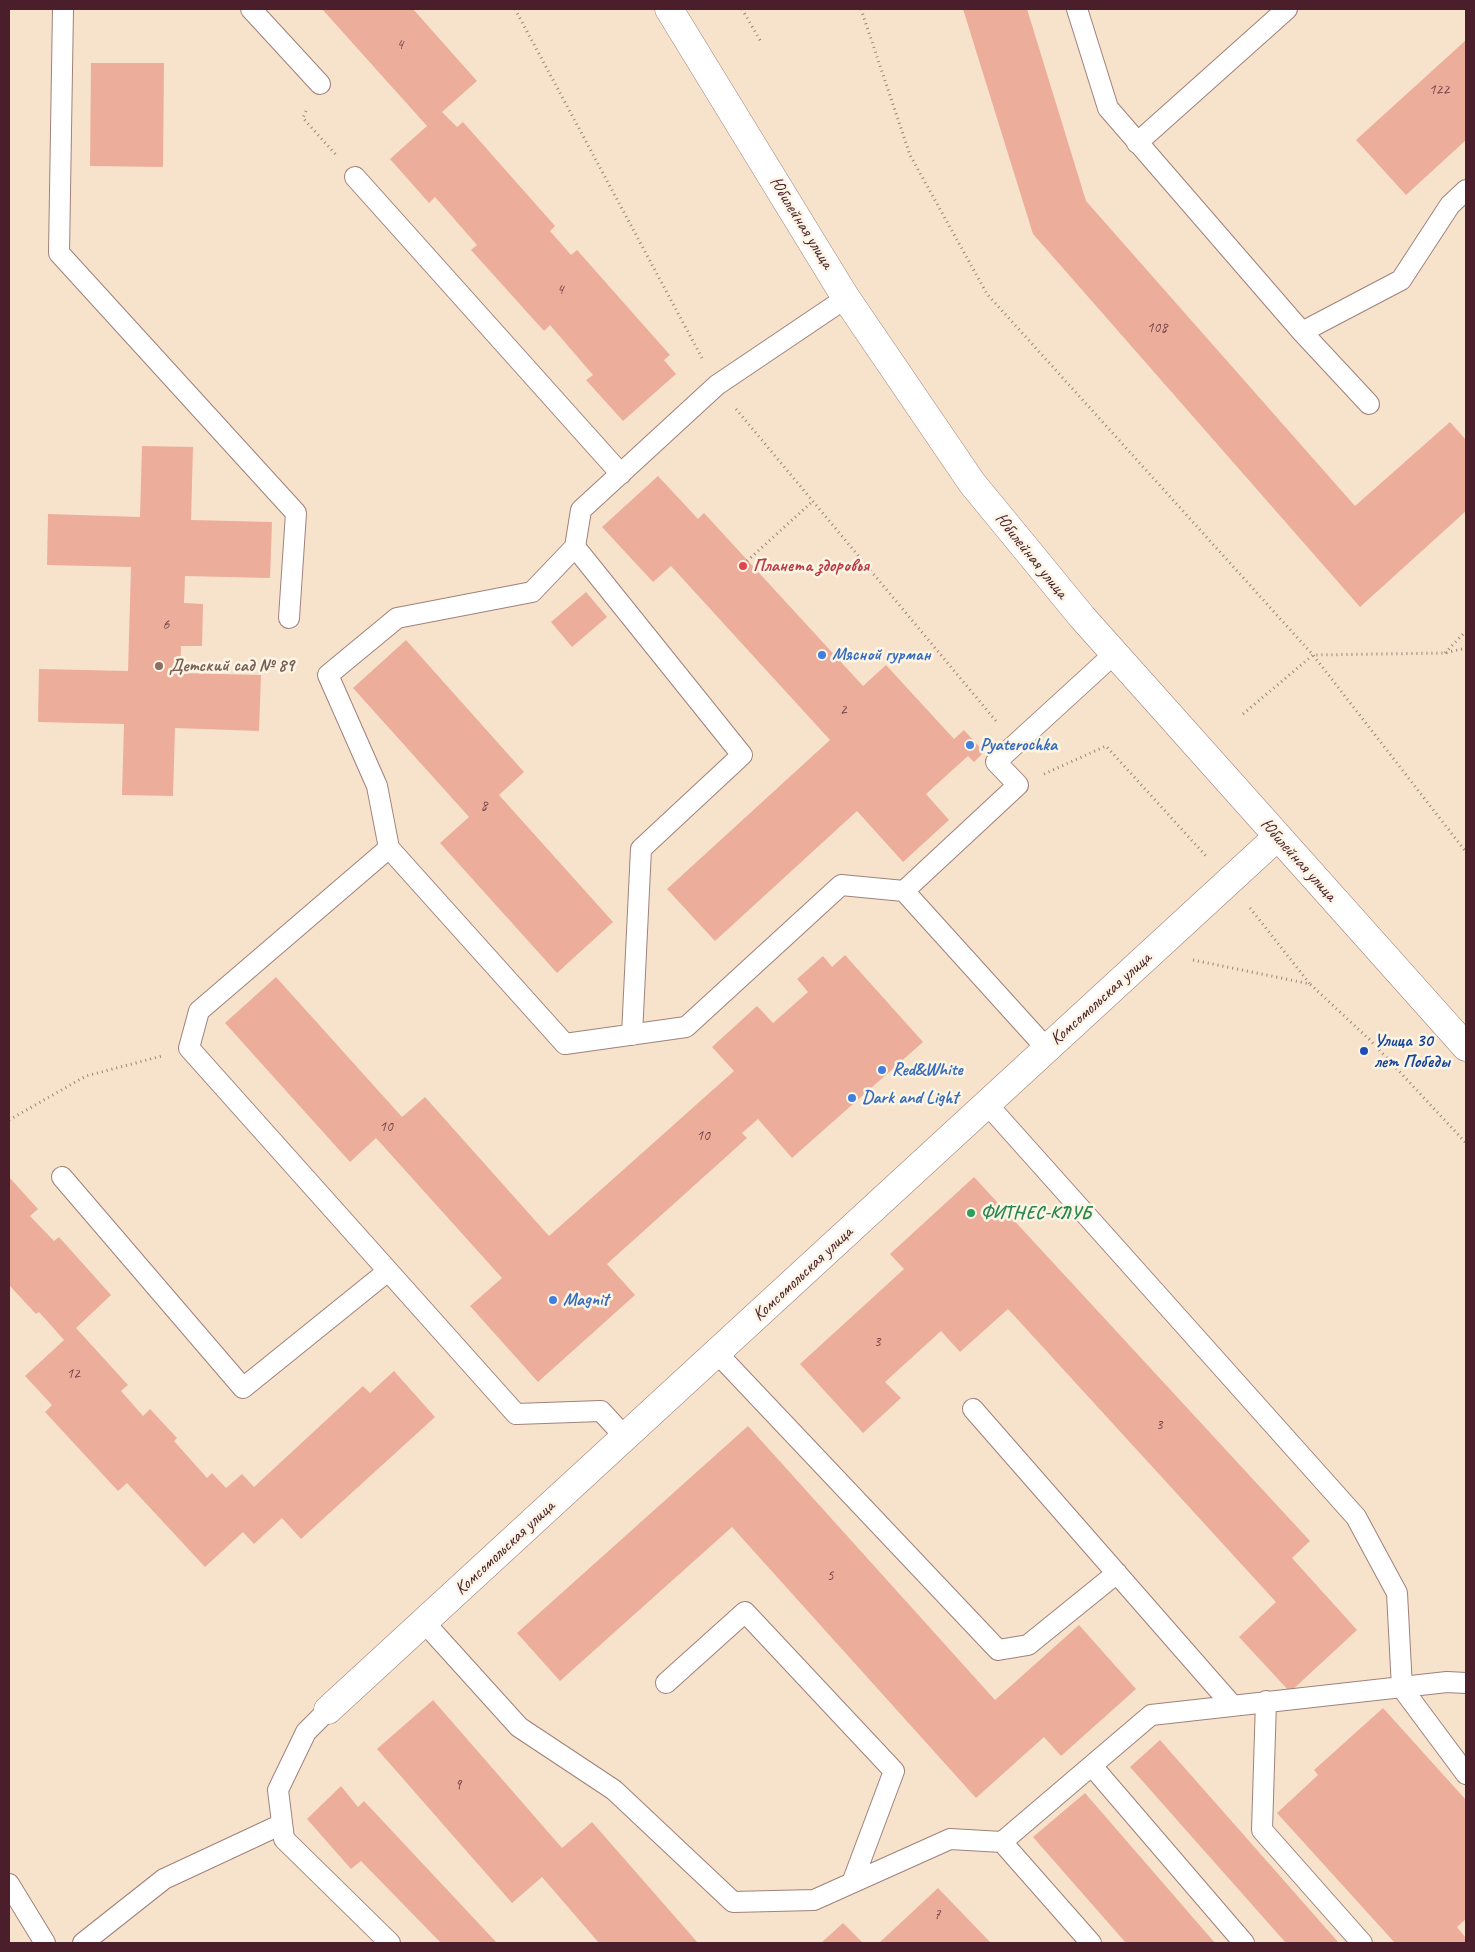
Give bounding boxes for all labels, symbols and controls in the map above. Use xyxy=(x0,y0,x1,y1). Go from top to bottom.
house number: 4 xyxy=(397,36,403,54)
house number: 122 xyxy=(1429,81,1449,99)
street label: Юбилейная улица xyxy=(764,173,838,273)
house number: 4 xyxy=(557,281,563,299)
house number: 108 xyxy=(1147,319,1167,337)
street label: Юбилейная улица xyxy=(990,509,1072,603)
place label: Планета здоровья xyxy=(753,555,869,577)
marker: Планета здоровья xyxy=(737,560,749,572)
house number: 6 xyxy=(163,616,169,634)
place label: Мясной гурман xyxy=(832,644,931,666)
marker: Мясной гурман xyxy=(816,649,828,661)
place label: Детский сад № 89 xyxy=(169,655,294,677)
marker: Детский сад № 89 xyxy=(153,660,165,672)
house number: 2 xyxy=(840,701,846,719)
place label: Pyaterochka xyxy=(980,734,1057,756)
marker: Pyaterochka xyxy=(964,739,976,751)
house number: 8 xyxy=(481,797,487,815)
street label: Юбилейная улица xyxy=(1255,814,1341,906)
street label: Комсомольская улица xyxy=(1046,948,1156,1050)
place label: Улица 30 лет Победы xyxy=(1374,1030,1450,1072)
marker: Улица 30 лет Победы xyxy=(1358,1045,1370,1057)
place label: Red&White xyxy=(892,1059,963,1081)
marker: Red&White xyxy=(876,1064,888,1076)
place label: Dark and Light xyxy=(862,1087,958,1109)
marker: Dark and Light xyxy=(846,1092,858,1104)
house number: 10 xyxy=(379,1118,393,1136)
house number: 10 xyxy=(696,1127,710,1145)
place label: ФИТНЕС-КЛУБ xyxy=(981,1202,1091,1224)
marker: ФИТНЕС-КЛУБ xyxy=(965,1207,977,1219)
street label: Комсомольская улица xyxy=(749,1222,857,1326)
place label: Magnit xyxy=(563,1289,608,1311)
marker: Magnit xyxy=(547,1294,559,1306)
house number: 3 xyxy=(874,1333,880,1351)
house number: 12 xyxy=(66,1365,80,1383)
house number: 3 xyxy=(1156,1416,1162,1434)
street label: Комсомольская улица xyxy=(451,1496,559,1600)
house number: 5 xyxy=(827,1567,833,1585)
house number: 9 xyxy=(455,1776,461,1794)
house number: 7 xyxy=(934,1906,940,1924)

